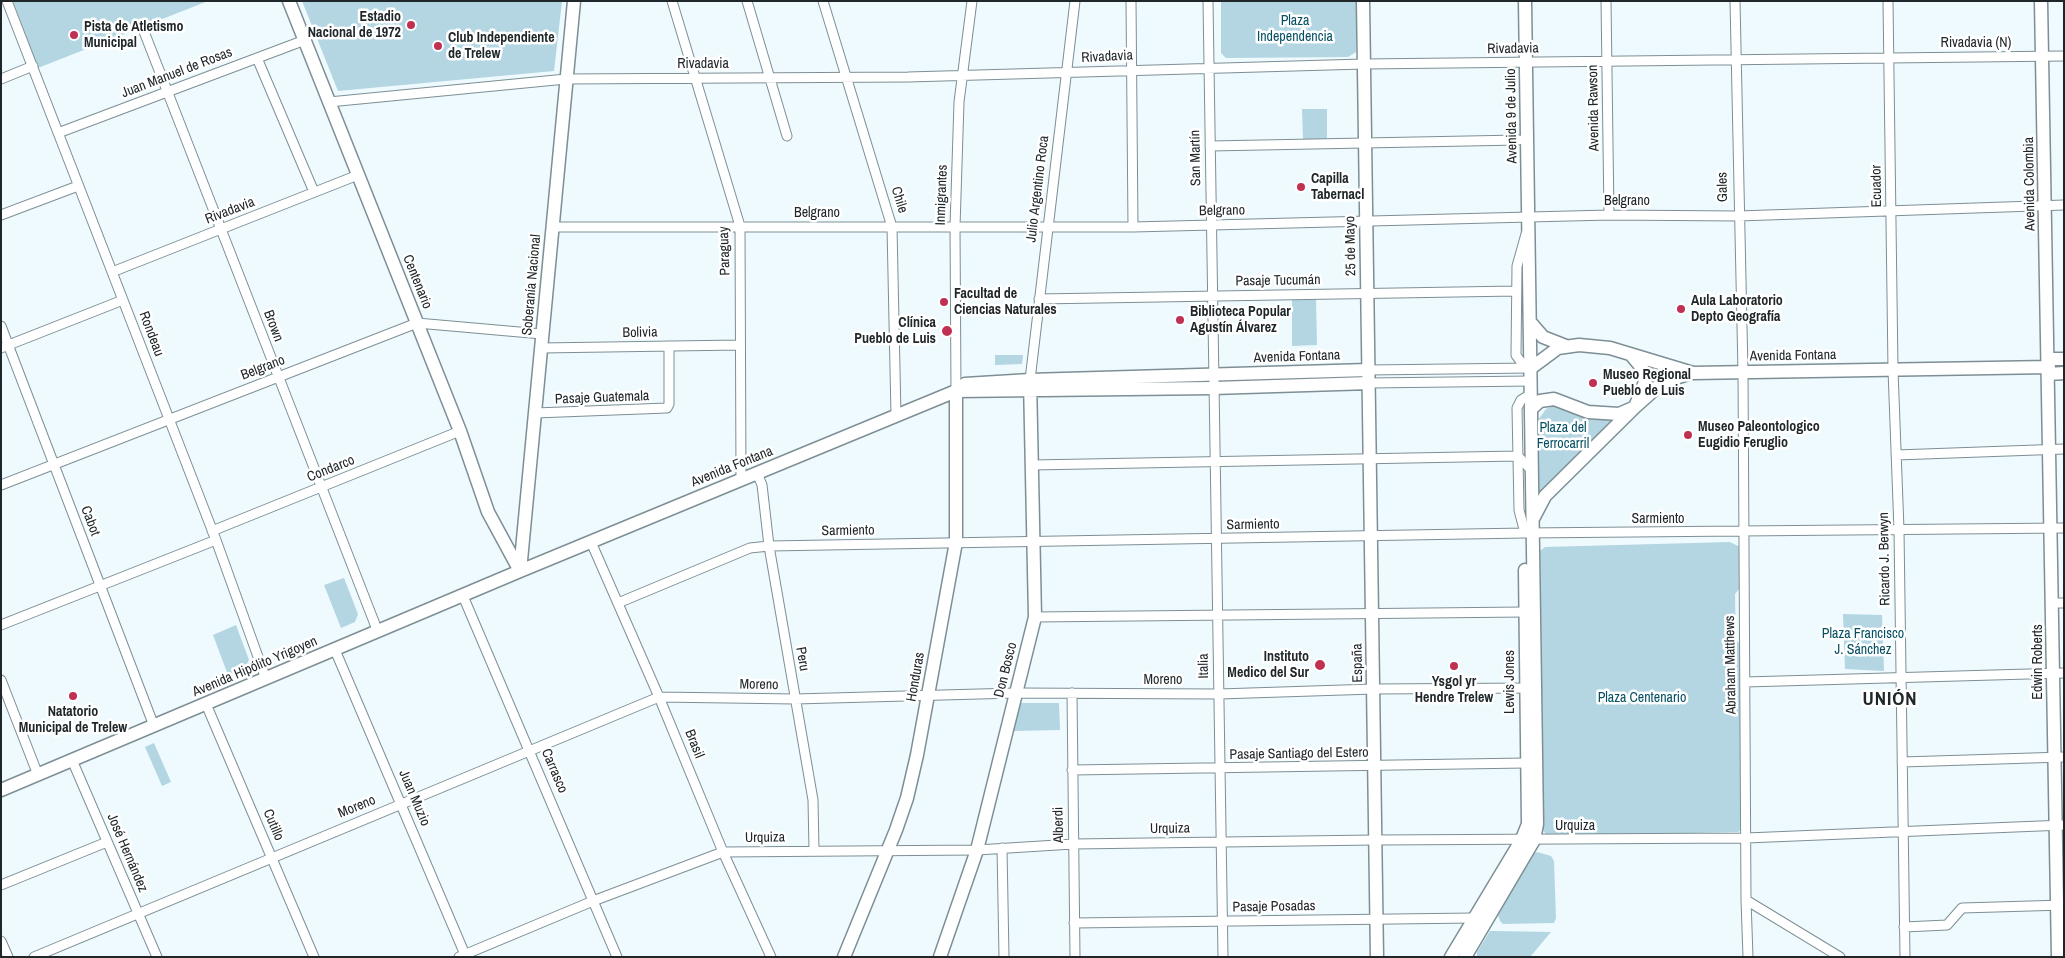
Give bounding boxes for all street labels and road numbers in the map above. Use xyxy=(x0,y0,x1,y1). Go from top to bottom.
street label: Rivadavia (N) xyxy=(1941,35,2011,51)
street label: Rivadavia xyxy=(1487,40,1539,58)
street label: Juan Manuel de Rosas xyxy=(119,44,235,102)
street label: Rivadavia xyxy=(1081,47,1133,67)
street label: Rivadavia xyxy=(677,56,729,72)
street label: Avenida Rawson xyxy=(1585,65,1603,151)
street label: Avenida 9 de Julio xyxy=(1503,68,1521,164)
street label: San Martín xyxy=(1187,130,1205,186)
street label: Julio Argentino Roca xyxy=(1023,135,1053,243)
street label: Avenida Colombia xyxy=(2021,137,2039,231)
street label: Inmigrantes xyxy=(933,164,951,226)
street label: Ecuador xyxy=(1868,164,1886,208)
street label: Gales xyxy=(1714,172,1732,202)
street label: Chile xyxy=(887,185,911,215)
street label: Belgrano xyxy=(1604,193,1650,209)
street label: Rivadavia xyxy=(203,194,257,228)
street label: Belgrano xyxy=(1199,202,1245,220)
street label: Belgrano xyxy=(794,205,840,221)
street label: 25 de Mayo xyxy=(1342,216,1360,276)
street label: Paraguay xyxy=(716,226,734,276)
street label: Soberanía Nacional xyxy=(519,234,545,336)
street label: Centenario xyxy=(399,253,435,311)
street label: Pasaje Tucumán xyxy=(1235,272,1321,290)
street label: Brown xyxy=(259,308,287,344)
street label: Rondeau xyxy=(135,309,167,359)
street label: Bolivia xyxy=(622,324,658,342)
street label: Avenida Fontana xyxy=(1253,347,1341,367)
street label: Avenida Fontana xyxy=(1750,347,1836,365)
street label: Belgrano xyxy=(239,352,287,384)
street label: Pasaje Guatemala xyxy=(555,388,649,408)
street label: Avenida Fontana xyxy=(689,443,775,491)
street label: Condarco xyxy=(305,452,357,486)
street label: Cabot xyxy=(77,504,103,538)
street label: Sarmiento xyxy=(1632,511,1684,527)
street label: Ricardo J. Berwyn xyxy=(1876,512,1894,606)
street label: Sarmiento xyxy=(1226,516,1280,534)
street label: Sarmiento xyxy=(821,522,875,540)
street label: Abraham Matthews xyxy=(1722,615,1740,715)
street label: Edwin Roberts xyxy=(2030,624,2046,700)
street label: Avenida Hipólito Yrigoyen xyxy=(190,633,320,701)
street label: Don Bosco xyxy=(991,641,1021,699)
street label: España xyxy=(1349,643,1367,683)
street label: Peru xyxy=(792,646,812,672)
street label: Lewis Jones xyxy=(1502,650,1518,714)
street label: Honduras xyxy=(903,651,929,703)
street label: Italia xyxy=(1195,653,1213,679)
street label: Moreno xyxy=(1144,672,1182,688)
street label: Moreno xyxy=(739,676,779,694)
street label: Brasil xyxy=(681,727,707,761)
street label: Pasaje Santiago del Estero xyxy=(1229,744,1369,764)
street label: Carrasco xyxy=(537,746,571,796)
street label: Juan Muzio xyxy=(395,767,433,829)
street label: Moreno xyxy=(336,792,378,822)
street label: Cutillo xyxy=(259,807,287,843)
street label: Alberdi xyxy=(1050,807,1068,843)
street label: José Hernández xyxy=(103,811,151,895)
street label: Urquiza xyxy=(1555,818,1595,834)
street label: Urquiza xyxy=(1150,820,1190,838)
street label: Urquiza xyxy=(745,829,785,847)
street label: Pasaje Posadas xyxy=(1232,898,1316,916)

